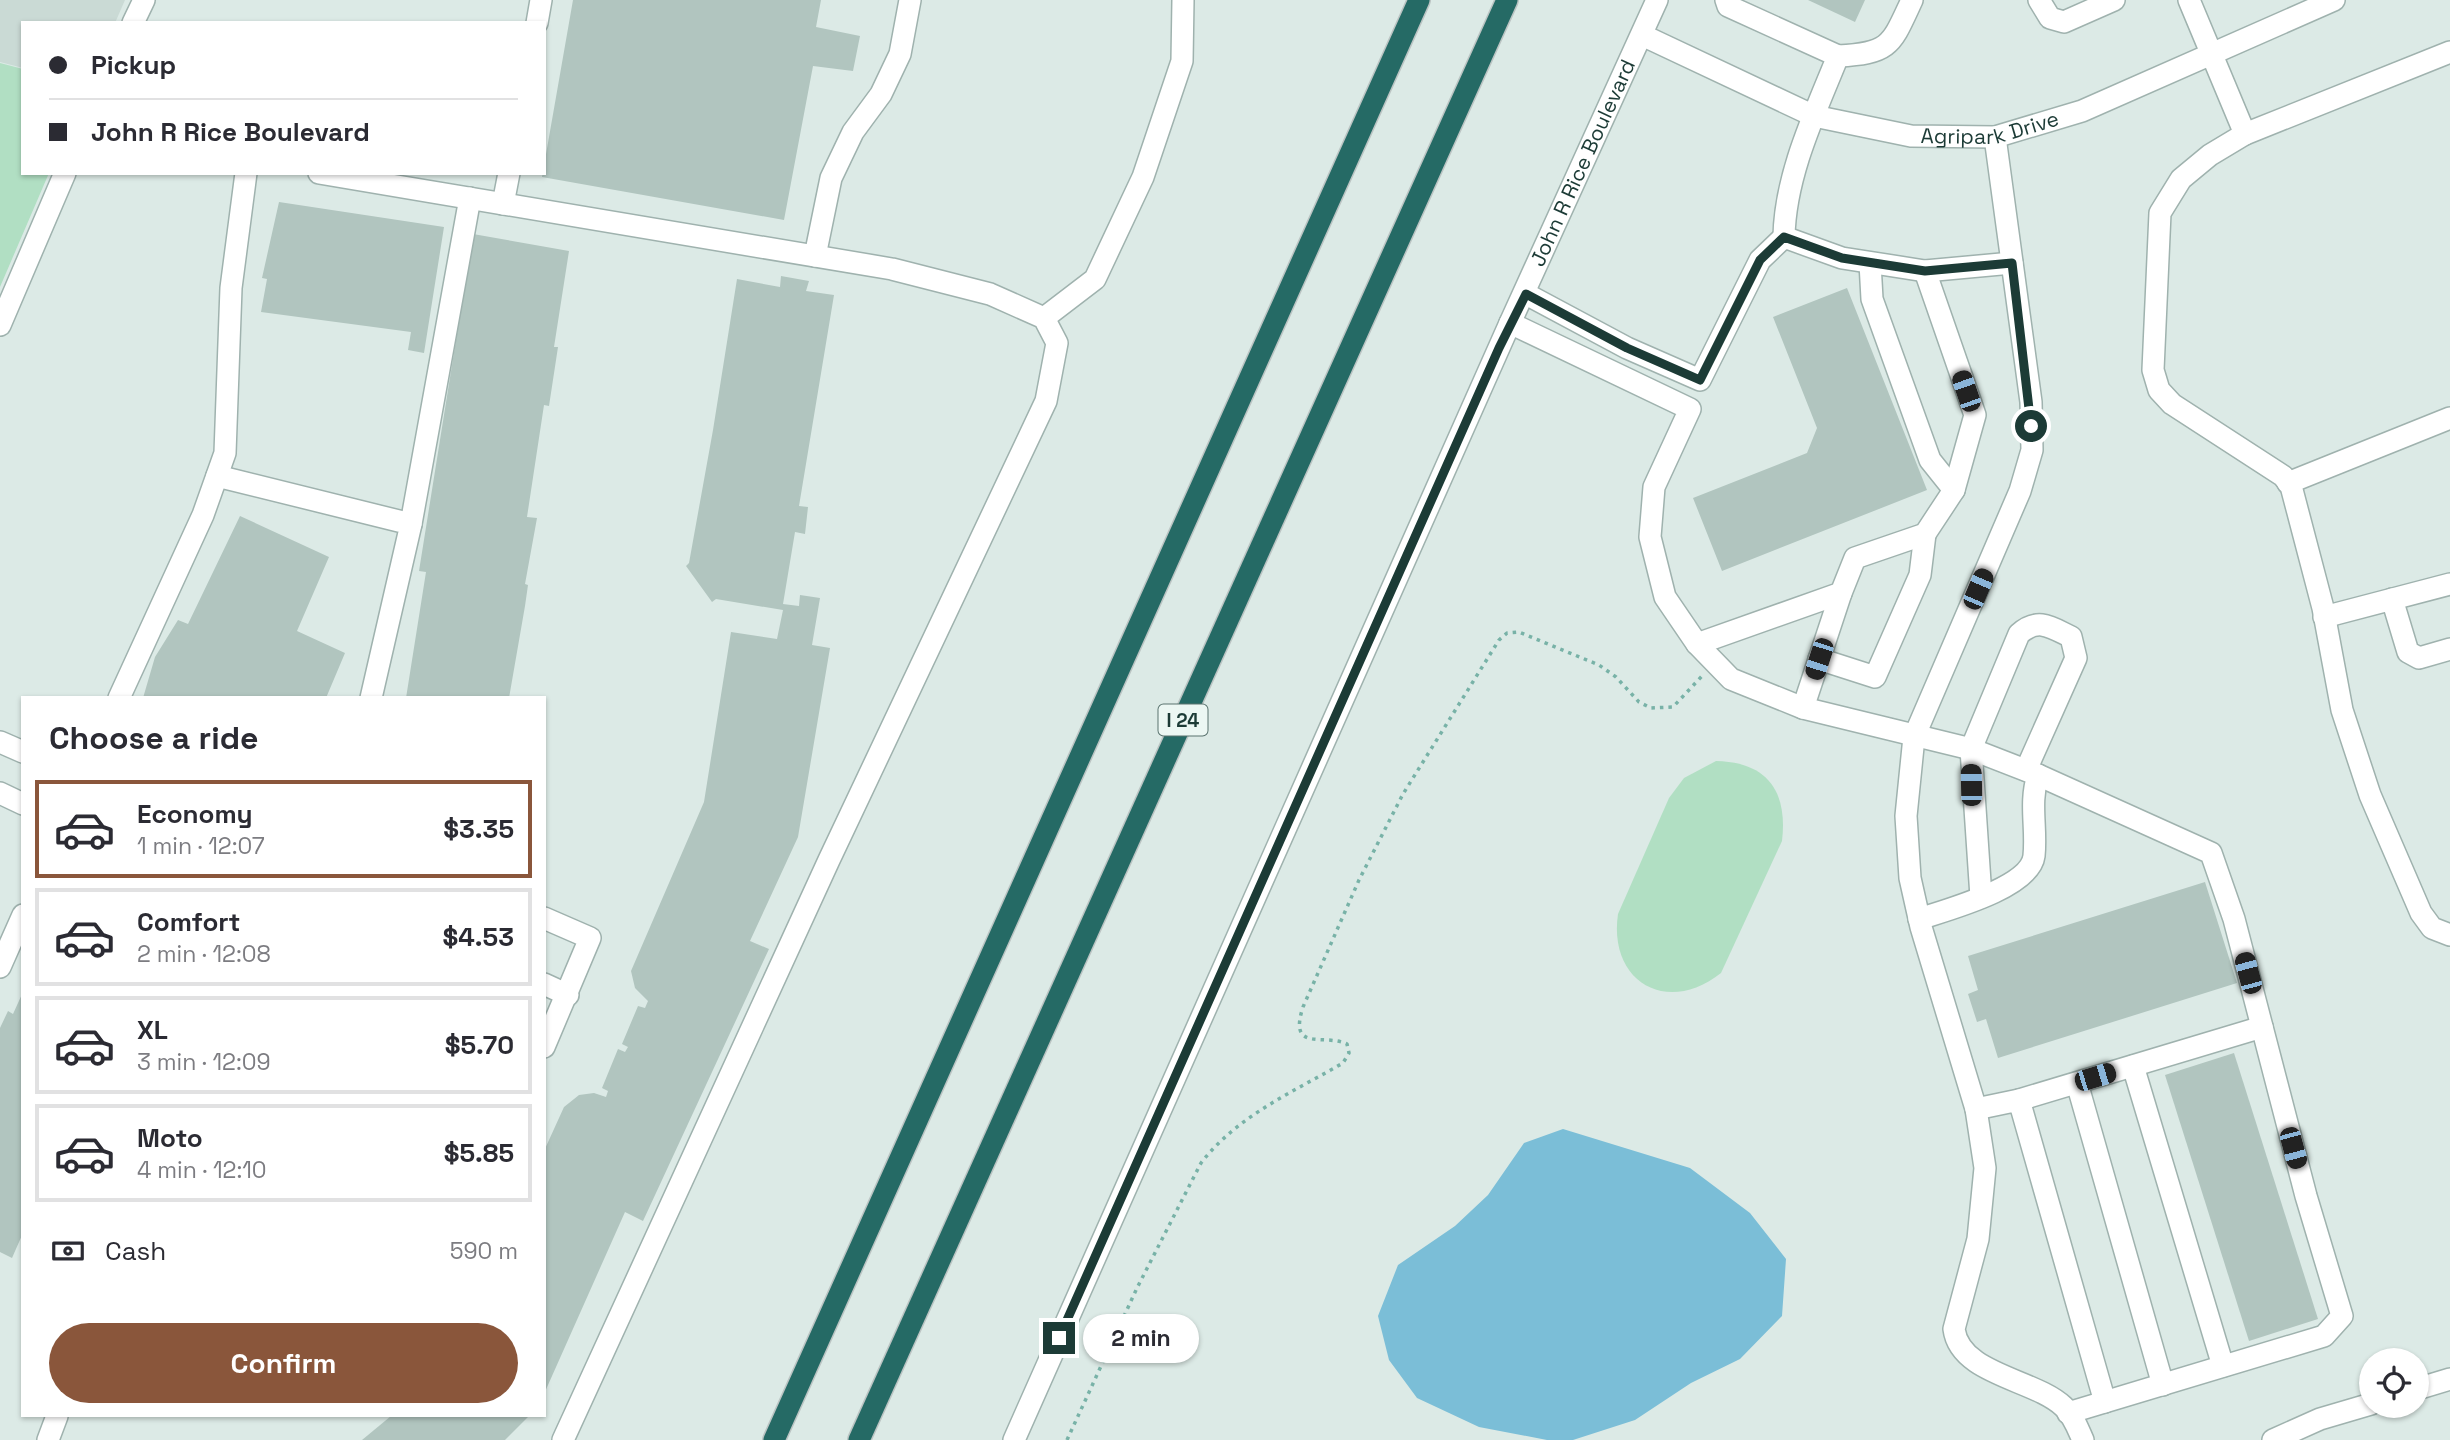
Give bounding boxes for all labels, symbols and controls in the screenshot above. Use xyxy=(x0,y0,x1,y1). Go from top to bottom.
text: Pickup xyxy=(91,48,176,82)
street label: John R Rice Boulevard xyxy=(1524,55,1641,271)
street label: Agripark Drive xyxy=(1920,105,2062,150)
text: John R Rice Boulevard xyxy=(91,115,370,149)
car xyxy=(1950,368,1983,414)
route start xyxy=(2015,410,2047,442)
car xyxy=(1961,566,1996,612)
car xyxy=(1803,636,1836,682)
road number: I 24 xyxy=(1158,705,1208,736)
text: Choose a ride xyxy=(49,718,259,758)
car xyxy=(1961,764,1982,806)
text: Economy xyxy=(137,797,253,831)
icon: car xyxy=(53,798,116,861)
text: $3.35 xyxy=(443,812,514,846)
text: 1 min · 12:07 xyxy=(137,831,265,861)
text: Comfort xyxy=(137,905,240,939)
icon: car xyxy=(53,906,116,969)
text: $4.53 xyxy=(443,920,514,954)
text: 2 min · 12:08 xyxy=(137,939,271,969)
car xyxy=(2233,950,2264,996)
text: XL xyxy=(137,1013,168,1047)
icon: car xyxy=(53,1014,116,1077)
text: $5.70 xyxy=(445,1028,514,1062)
text: 3 min · 12:09 xyxy=(137,1047,271,1077)
car xyxy=(2072,1061,2119,1093)
text: Moto xyxy=(137,1121,203,1155)
icon: car xyxy=(53,1122,116,1185)
car xyxy=(2278,1125,2309,1171)
text: $5.85 xyxy=(444,1136,514,1170)
text: 4 min · 12:10 xyxy=(137,1155,267,1185)
icon: cash xyxy=(49,1232,87,1270)
text: Cash xyxy=(105,1234,166,1268)
text: 590 m xyxy=(450,1236,518,1266)
callout: 2 min xyxy=(1084,1314,1199,1362)
route end xyxy=(1043,1322,1075,1354)
button: Confirm xyxy=(49,1323,518,1403)
text: 2 min xyxy=(1111,1323,1171,1353)
map controls xyxy=(2359,1348,2429,1418)
button: locate xyxy=(2359,1348,2429,1418)

